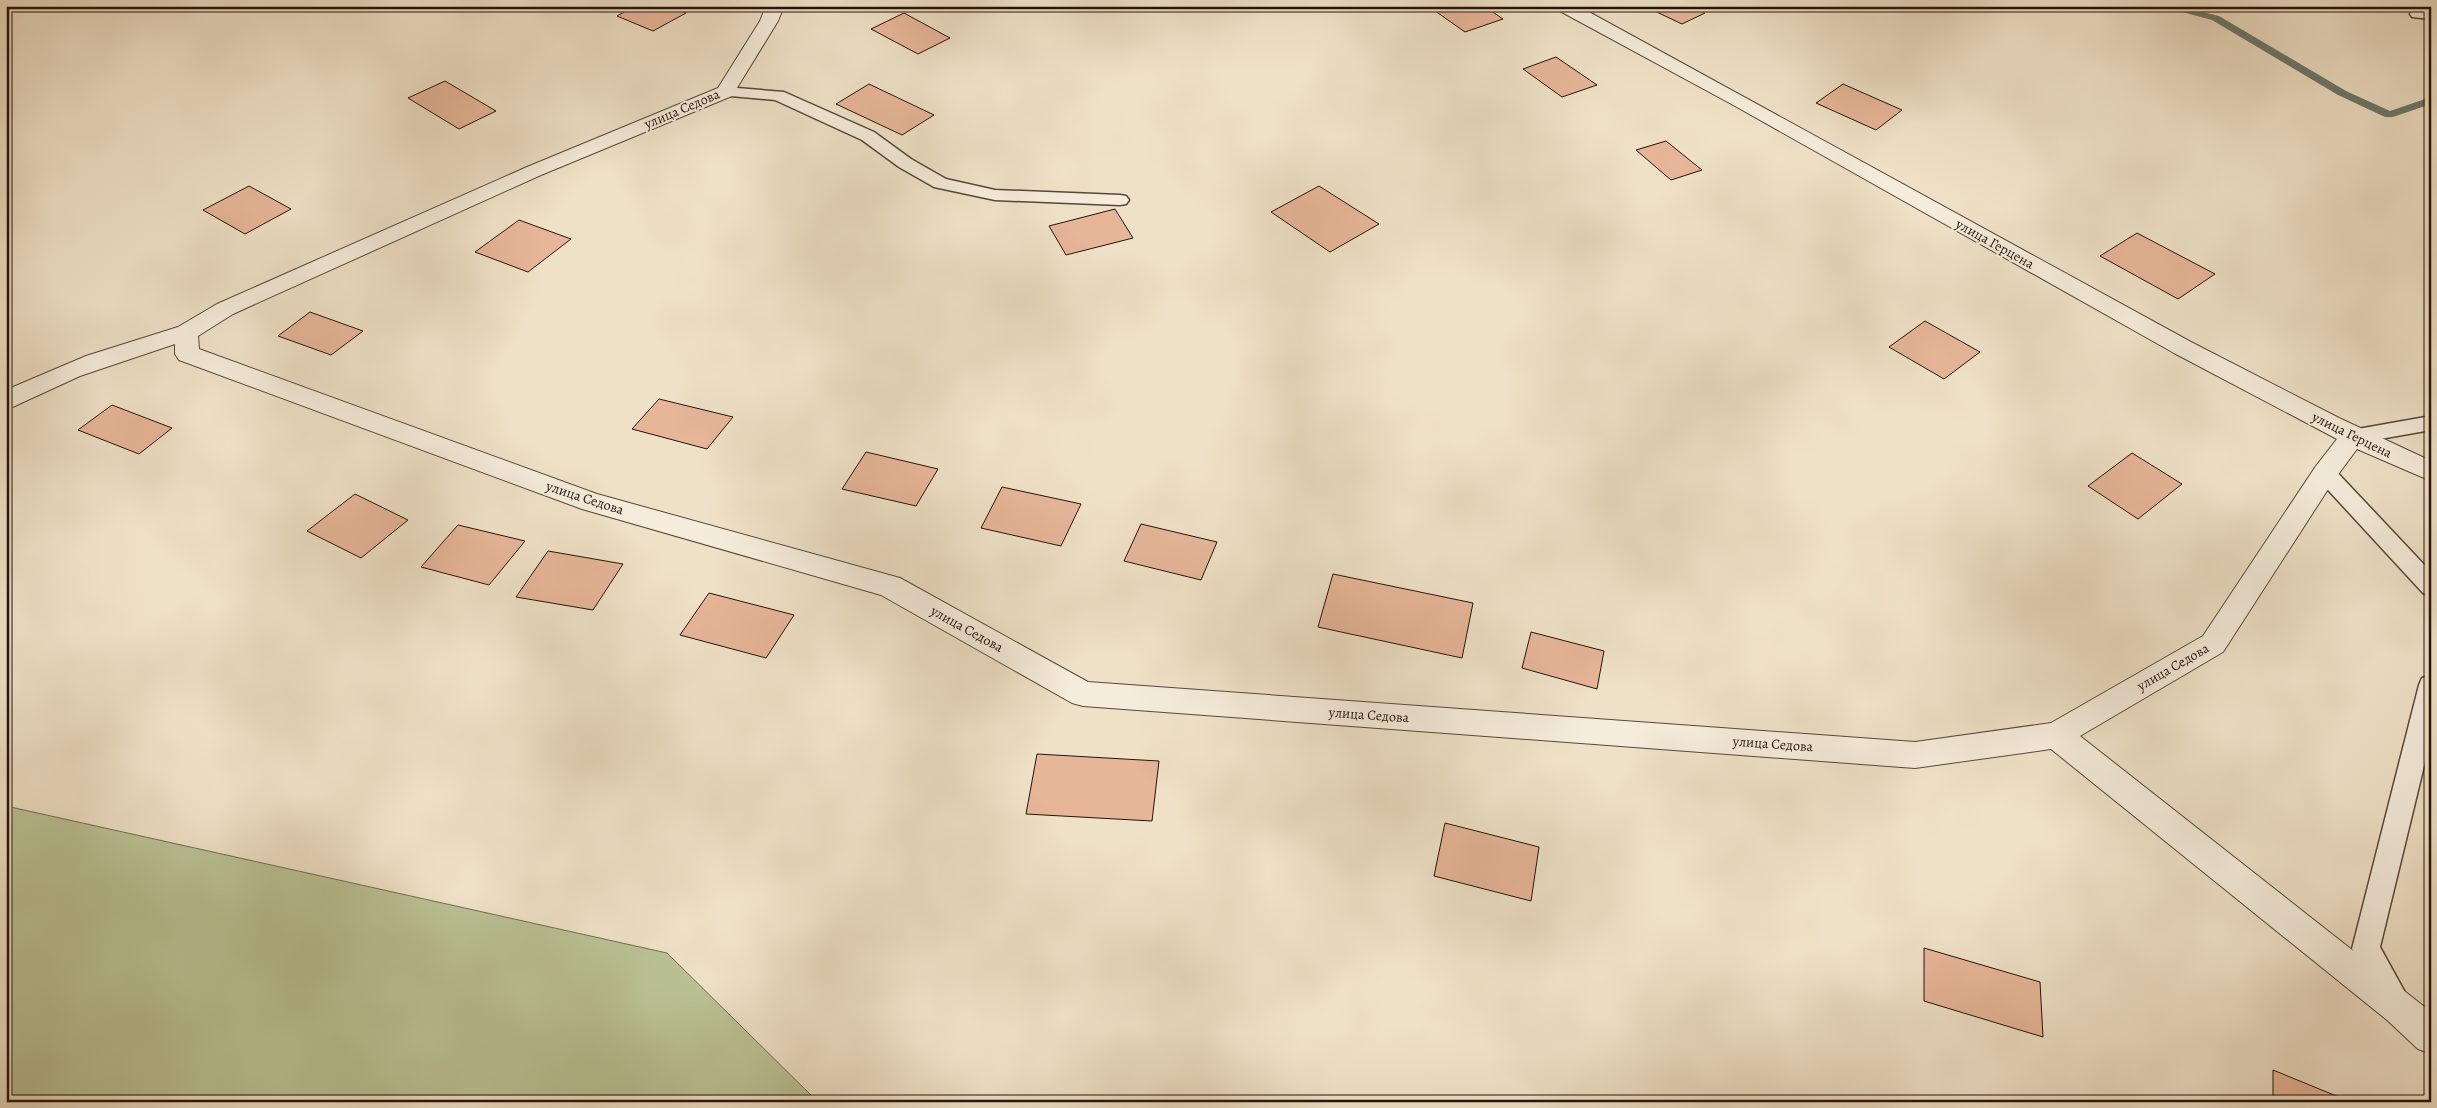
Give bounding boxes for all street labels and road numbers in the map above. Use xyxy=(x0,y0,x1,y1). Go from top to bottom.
street label: улица Седова xyxy=(640,84,723,134)
street label: улица Герцена xyxy=(1951,214,2038,274)
street label: улица Герцена xyxy=(2308,407,2396,463)
street label: улица Седова xyxy=(543,476,627,520)
street label: улица Седова xyxy=(926,601,1007,657)
street label: улица Седова xyxy=(2133,638,2213,696)
street label: улица Седова xyxy=(1327,703,1410,727)
street label: улица Седова xyxy=(1731,732,1814,756)

